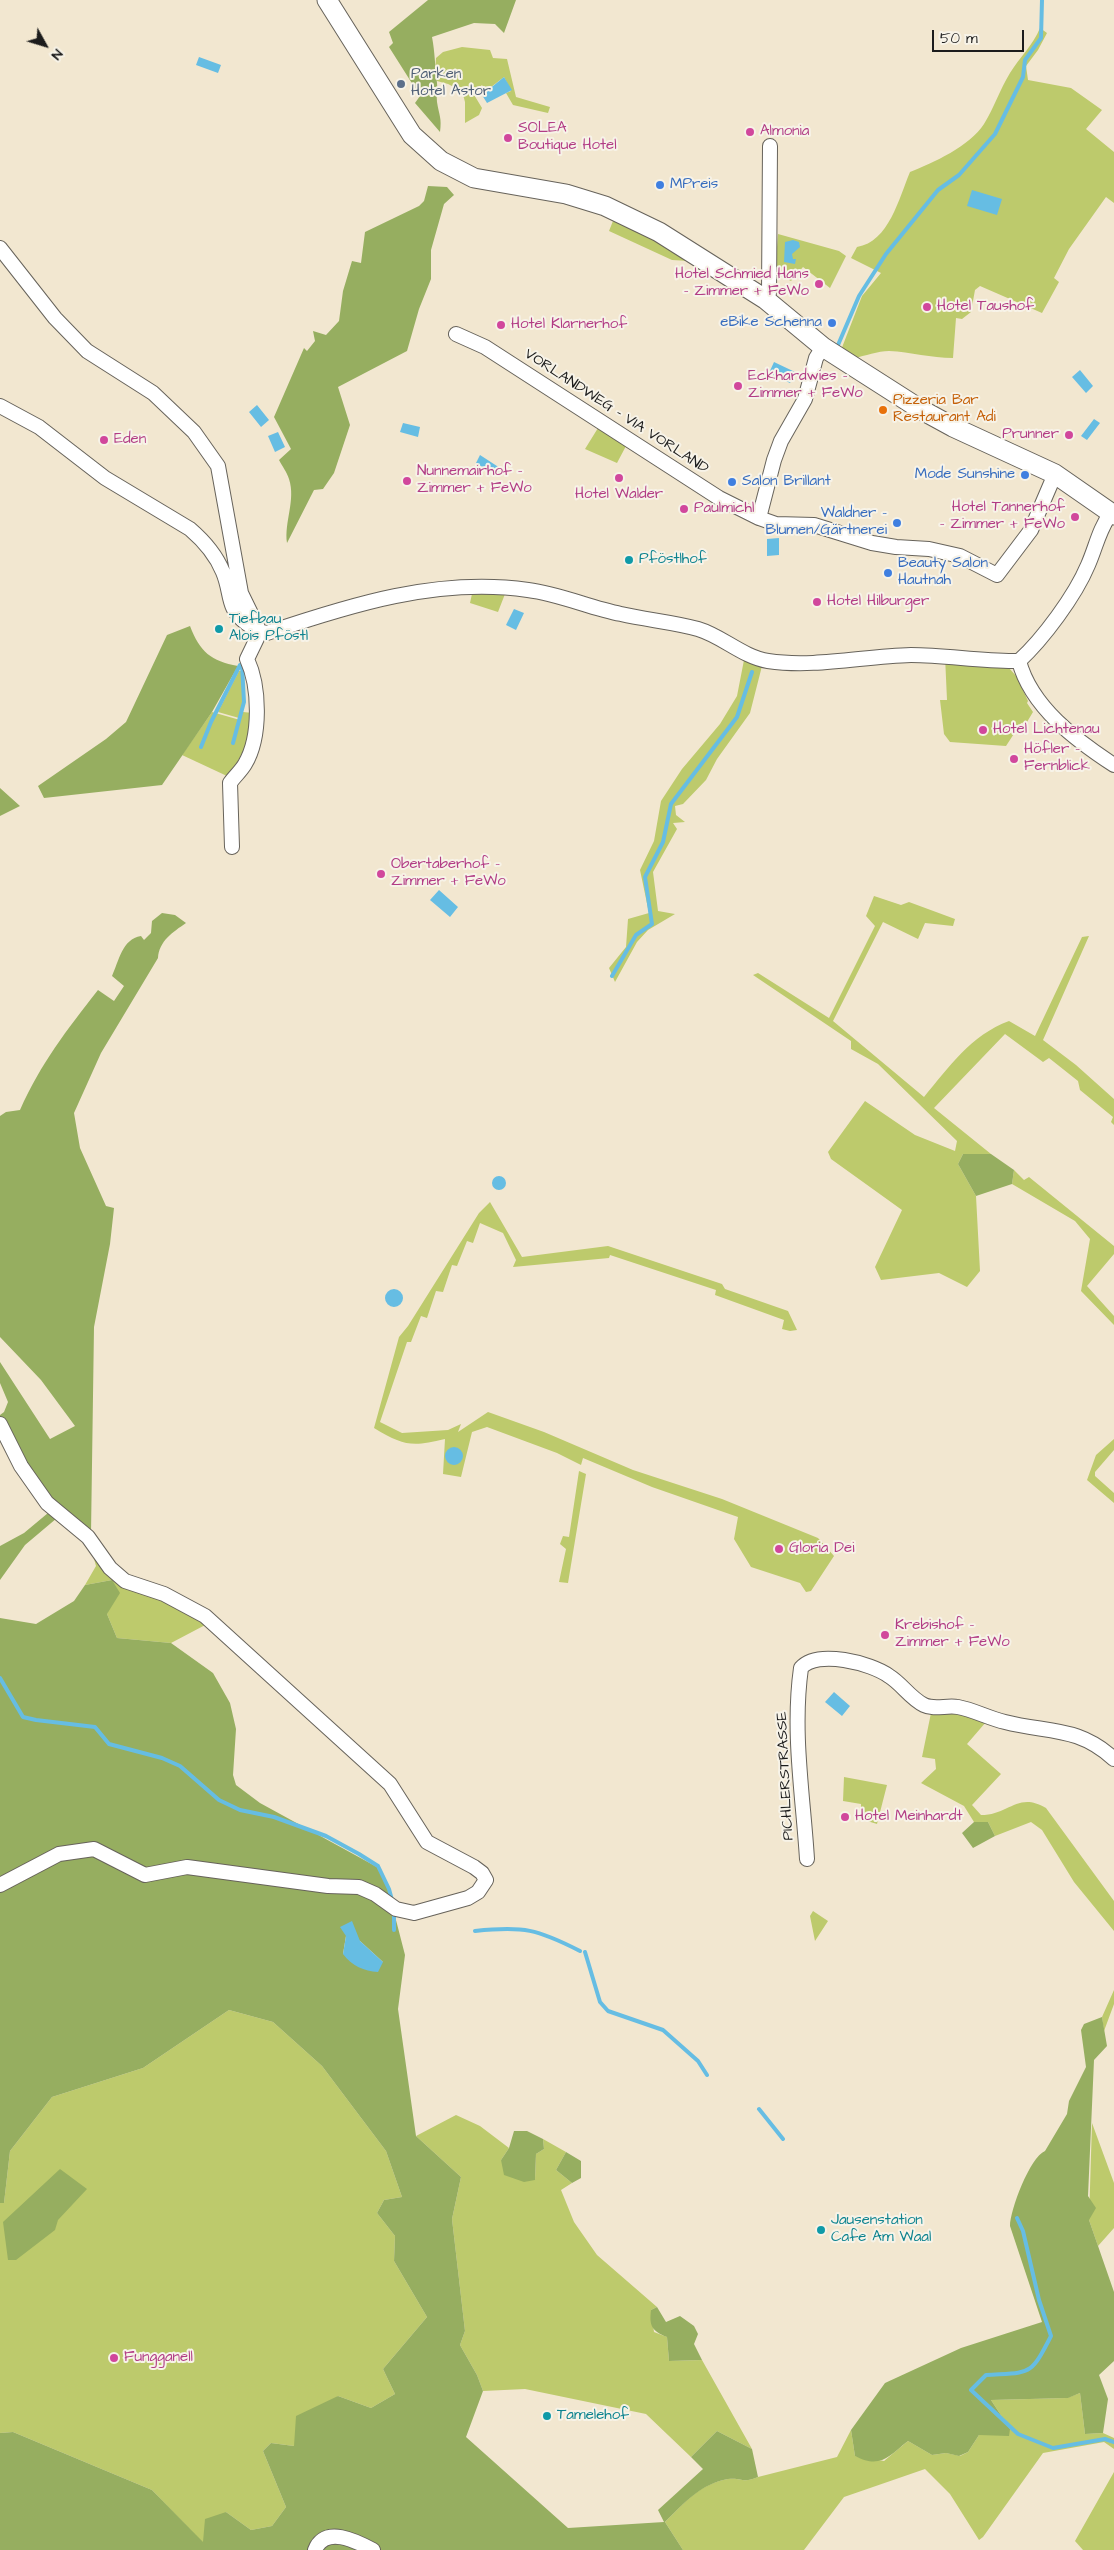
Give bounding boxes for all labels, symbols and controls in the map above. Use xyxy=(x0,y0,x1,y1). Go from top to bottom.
north arrow xyxy=(20,20,70,70)
scale bar xyxy=(934,20,1026,52)
text: 50 m xyxy=(940,28,978,49)
text: N xyxy=(46,45,67,64)
place label: Parken Hotel Astor xyxy=(411,66,491,101)
marker: Parken Hotel Astor xyxy=(395,78,407,90)
place label: SOLEA Boutique Hotel xyxy=(518,120,617,155)
place label: Almonia xyxy=(760,123,809,141)
marker: Almonia xyxy=(744,126,756,138)
marker: SOLEA Boutique Hotel xyxy=(502,132,514,144)
place label: MPreis xyxy=(670,176,718,194)
marker: MPreis xyxy=(654,179,666,191)
place label: Hotel Schmied Hans - Zimmer + FeWo xyxy=(675,266,809,301)
marker: Hotel Schmied Hans - Zimmer + FeWo xyxy=(813,278,825,290)
place label: Hotel Taushof xyxy=(937,298,1034,316)
marker: Hotel Taushof xyxy=(921,301,933,313)
place label: eBike Schenna xyxy=(720,314,822,332)
place label: Hotel Klarnerhof xyxy=(511,316,627,334)
marker: eBike Schenna xyxy=(826,317,838,329)
marker: Hotel Klarnerhof xyxy=(495,319,507,331)
street label: VORLANDWEG - VIA VORLAND xyxy=(521,346,711,478)
place label: Eckhardwies - Zimmer + FeWo xyxy=(748,368,863,403)
marker: Eckhardwies - Zimmer + FeWo xyxy=(732,380,744,392)
place label: Pizzeria Bar Restaurant Adi xyxy=(893,392,996,427)
marker: Pizzeria Bar Restaurant Adi xyxy=(877,404,889,416)
place label: Prunner xyxy=(1002,426,1059,444)
marker: Prunner xyxy=(1063,429,1075,441)
place label: Eden xyxy=(114,431,146,449)
marker: Eden xyxy=(98,434,110,446)
place label: Nunnemairhof - Zimmer + FeWo xyxy=(417,463,532,498)
place label: Mode Sunshine xyxy=(915,466,1015,484)
marker: Mode Sunshine xyxy=(1019,469,1031,481)
marker: Hotel Walder xyxy=(613,472,625,484)
place label: Salon Brillant xyxy=(742,473,831,491)
marker: Nunnemairhof - Zimmer + FeWo xyxy=(401,475,413,487)
marker: Salon Brillant xyxy=(726,476,738,488)
place label: Hotel Walder xyxy=(575,486,663,504)
place label: Hotel Tannerhof - Zimmer + FeWo xyxy=(940,499,1065,534)
place label: Paulmichl xyxy=(694,500,754,518)
marker: Paulmichl xyxy=(678,503,690,515)
place label: Waldner - Blumen/Gärtnerei xyxy=(766,505,887,540)
marker: Hotel Tannerhof - Zimmer + FeWo xyxy=(1069,511,1081,523)
marker: Waldner - Blumen/Gärtnerei xyxy=(891,517,903,529)
place label: Pföstlhof xyxy=(639,551,707,569)
marker: Pföstlhof xyxy=(623,554,635,566)
place label: Beauty Salon Hautnah xyxy=(898,555,988,590)
marker: Beauty Salon Hautnah xyxy=(882,567,894,579)
place label: Hotel Hilburger xyxy=(827,593,929,611)
marker: Hotel Hilburger xyxy=(811,596,823,608)
place label: Tiefbau Alois Pföstl xyxy=(229,611,308,646)
marker: Tiefbau Alois Pföstl xyxy=(213,623,225,635)
place label: Hotel Lichtenau xyxy=(993,721,1100,739)
marker: Hotel Lichtenau xyxy=(977,724,989,736)
place label: Höfler - Fernblick xyxy=(1024,741,1090,776)
marker: Höfler - Fernblick xyxy=(1008,753,1020,765)
place label: Obertaberhof - Zimmer + FeWo xyxy=(391,856,506,891)
marker: Obertaberhof - Zimmer + FeWo xyxy=(375,868,387,880)
place label: Gloria Dei xyxy=(789,1540,854,1558)
marker: Gloria Dei xyxy=(773,1543,785,1555)
place label: Krebishof - Zimmer + FeWo xyxy=(895,1617,1010,1652)
marker: Krebishof - Zimmer + FeWo xyxy=(879,1629,891,1641)
street label: PICHLERSTRASSE xyxy=(774,1711,798,1841)
place label: Hotel Meinhardt xyxy=(855,1808,962,1826)
marker: Hotel Meinhardt xyxy=(839,1811,851,1823)
place label: Jausenstation Cafe Am Waal xyxy=(831,2212,931,2247)
marker: Jausenstation Cafe Am Waal xyxy=(815,2224,827,2236)
place label: Fungganell xyxy=(124,2349,193,2367)
marker: Fungganell xyxy=(108,2352,120,2364)
place label: Tamelehof xyxy=(557,2407,629,2425)
marker: Tamelehof xyxy=(541,2410,553,2422)

